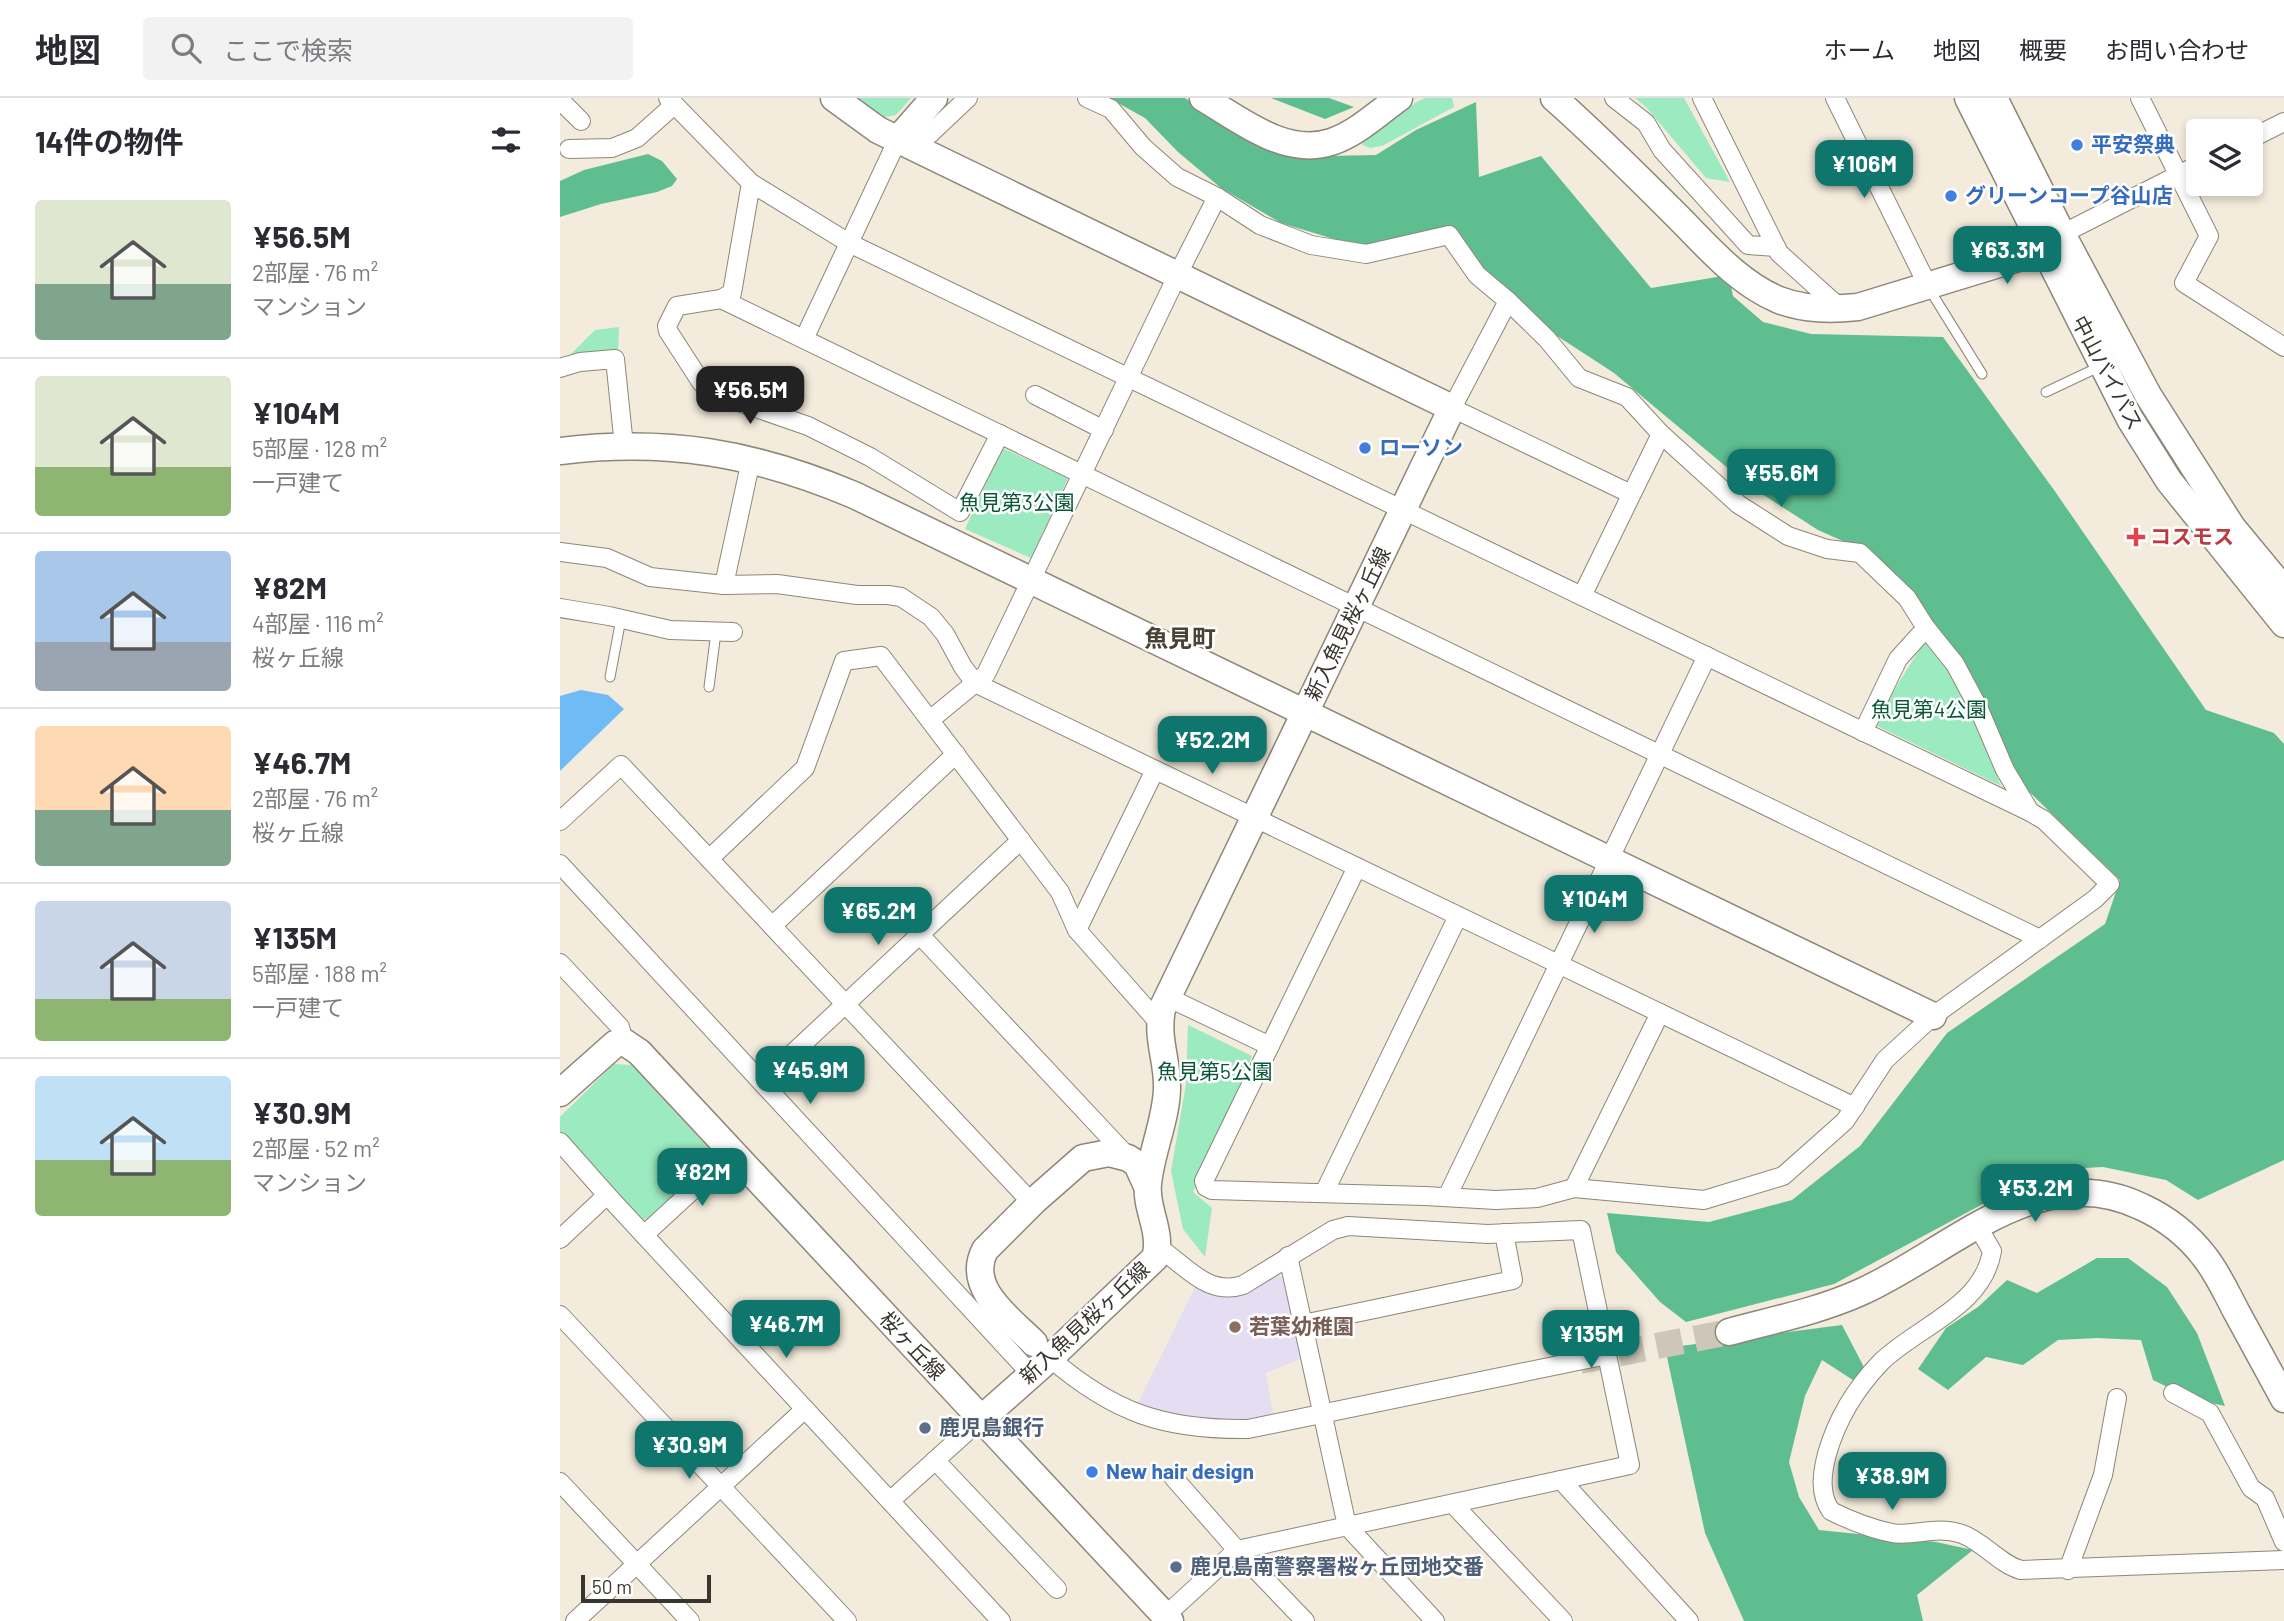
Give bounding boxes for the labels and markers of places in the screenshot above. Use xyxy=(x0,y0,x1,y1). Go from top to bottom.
place label: 平安祭典 xyxy=(2091,131,2175,156)
marker: 平安祭典 xyxy=(2069,137,2085,153)
pin: ¥106M xyxy=(1815,140,1913,200)
place label: グリーンコープ谷山店 xyxy=(1965,182,2173,207)
marker: グリーンコープ谷山店 xyxy=(1943,188,1959,204)
pin: ¥63.3M xyxy=(1950,226,2064,286)
pin: ¥56.5M xyxy=(693,366,807,426)
place label: ローソン xyxy=(1379,434,1463,459)
marker: ローソン xyxy=(1357,440,1373,456)
pin: ¥55.6M xyxy=(1724,450,1838,509)
place label: コスモス xyxy=(2150,523,2234,548)
marker: コスモス xyxy=(2128,529,2144,545)
pin: ¥52.2M xyxy=(1155,716,1269,776)
pin: ¥104M xyxy=(1545,876,1643,935)
pin: ¥65.2M xyxy=(821,888,935,947)
pin: ¥45.9M xyxy=(753,1046,867,1106)
pin: ¥82M xyxy=(661,1148,743,1208)
pin: ¥53.2M xyxy=(1978,1164,2092,1224)
pin: ¥46.7M xyxy=(729,1300,843,1360)
pin: ¥135M xyxy=(1542,1310,1640,1370)
place label: 若葉幼稚園 xyxy=(1249,1313,1354,1338)
marker: 若葉幼稚園 xyxy=(1227,1319,1243,1335)
place label: 鹿児島銀行 xyxy=(939,1414,1044,1439)
marker: 鹿児島銀行 xyxy=(917,1420,933,1436)
pin: ¥30.9M xyxy=(632,1422,746,1481)
pin: ¥38.9M xyxy=(1835,1452,1949,1512)
place label: New hair design xyxy=(1106,1458,1254,1483)
marker: New hair design xyxy=(1084,1464,1100,1480)
place label: 鹿児島南警察署桜ヶ丘団地交番 xyxy=(1190,1553,1484,1578)
marker: 鹿児島南警察署桜ヶ丘団地交番 xyxy=(1168,1559,1184,1575)

